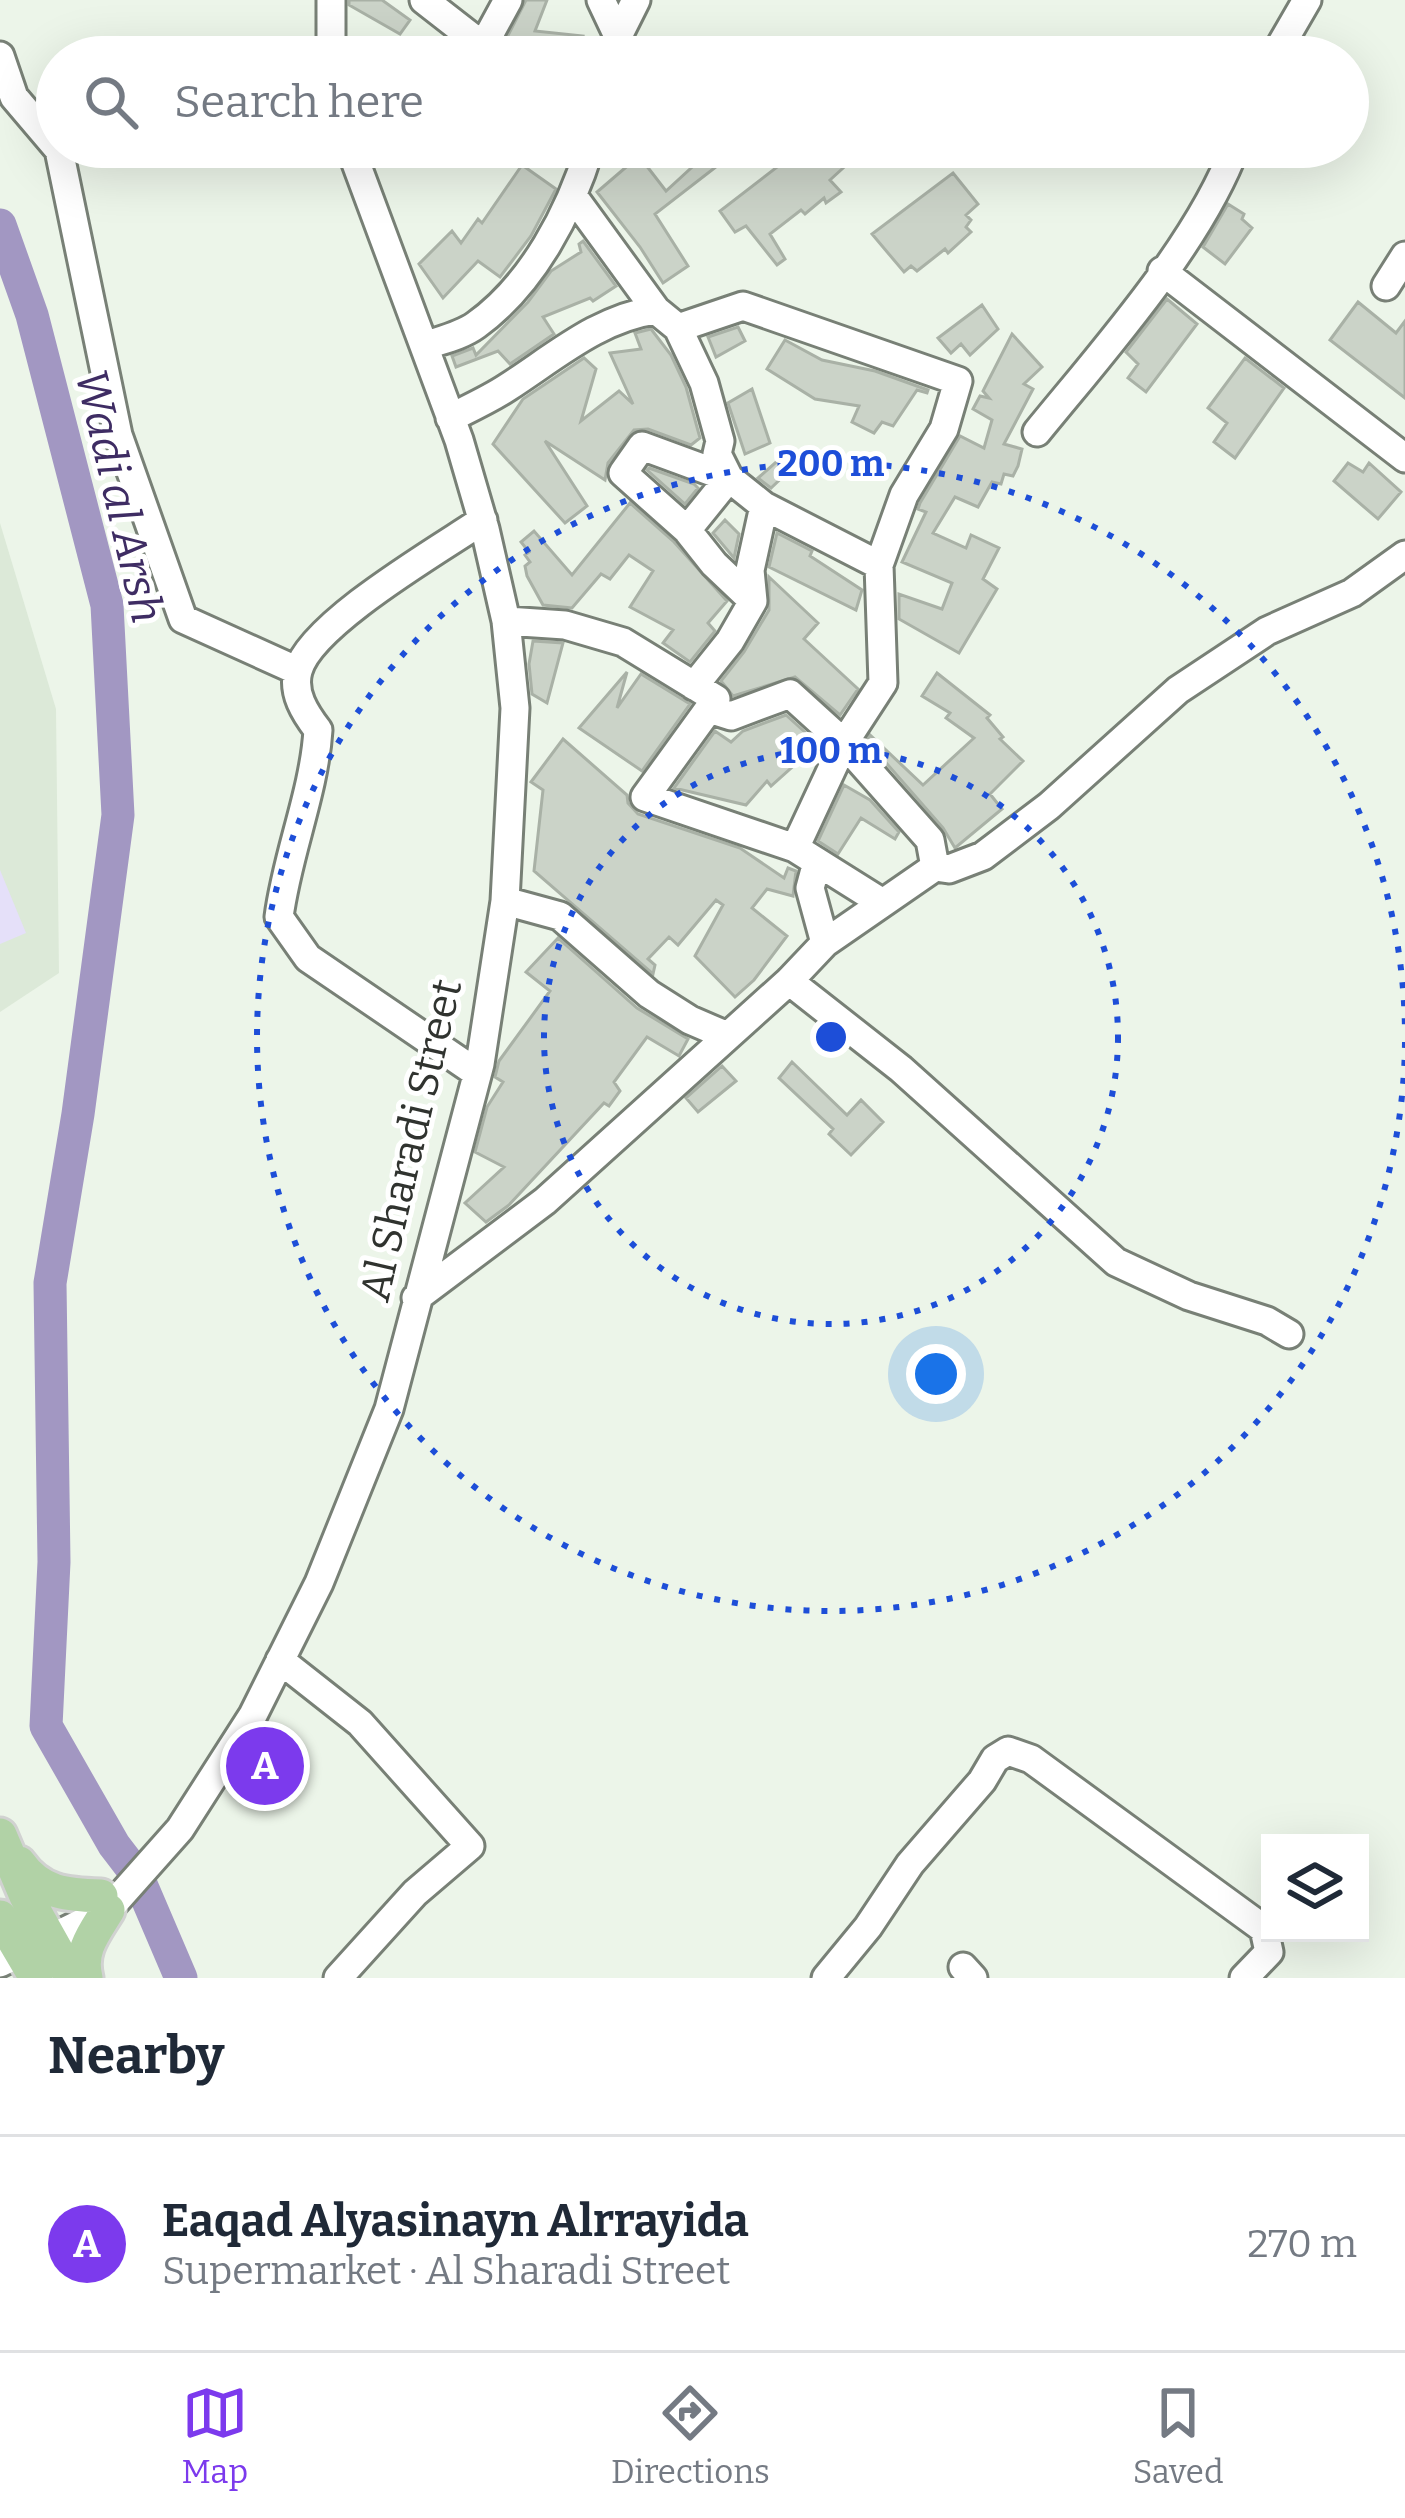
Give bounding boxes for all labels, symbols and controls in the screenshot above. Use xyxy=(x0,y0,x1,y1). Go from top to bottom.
search box xyxy=(36,36,1369,168)
icon: search xyxy=(78,69,144,135)
text: Search here xyxy=(174,75,424,129)
water label: Wadi al Arsh xyxy=(64,364,174,628)
text: 200 m xyxy=(778,442,884,486)
text: 100 m xyxy=(780,729,882,773)
street label: Al Sharadi Street xyxy=(350,974,472,1306)
centre of rings xyxy=(810,1016,852,1058)
your location xyxy=(906,1344,966,1404)
pin: A xyxy=(226,1721,304,1811)
map controls xyxy=(1261,1834,1369,1942)
button: layers xyxy=(1261,1834,1369,1942)
text: Nearby xyxy=(48,2025,224,2087)
text: Eaqad Alyasinayn Alrrayida xyxy=(162,2194,749,2248)
text: A xyxy=(73,2221,101,2267)
text: 270 m xyxy=(1247,2221,1357,2267)
text: Supermarket · Al Sharadi Street xyxy=(162,2248,730,2294)
tab: Map xyxy=(182,2380,248,2492)
tab: Directions xyxy=(611,2380,770,2492)
tab: Saved xyxy=(1133,2380,1223,2492)

